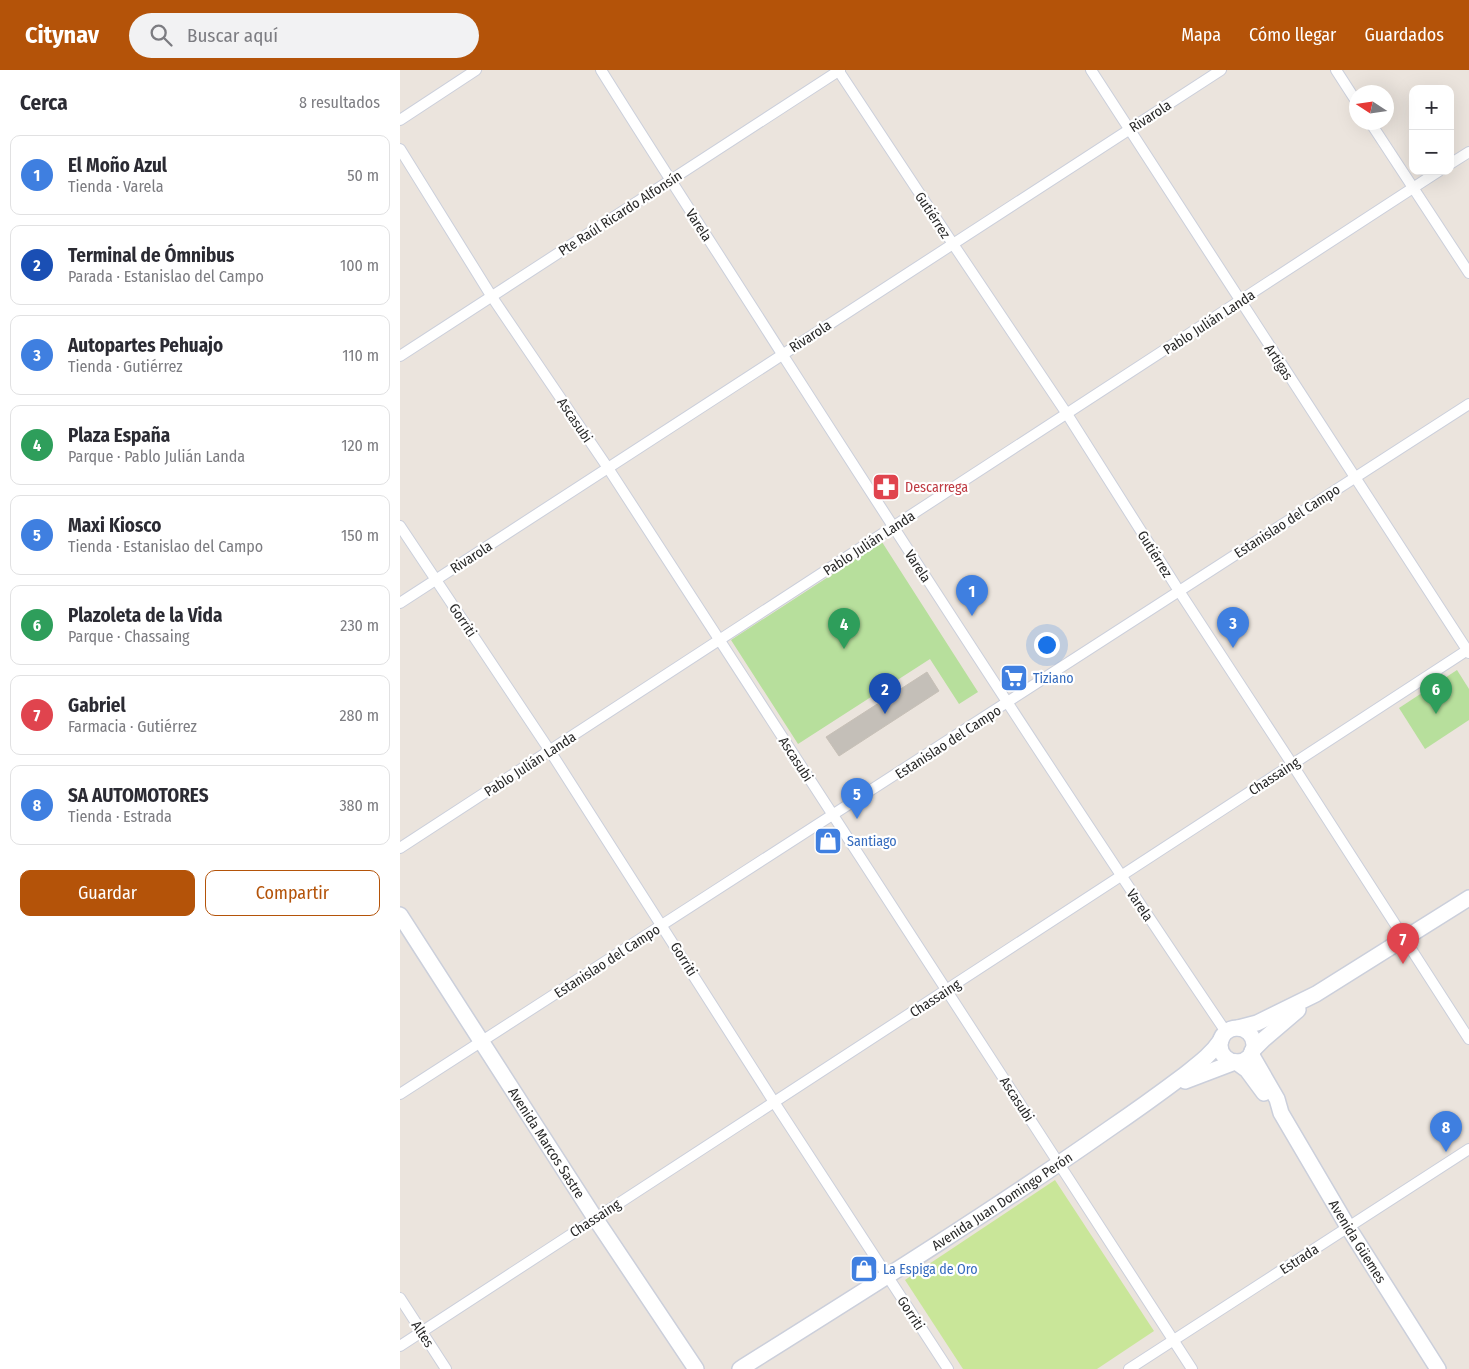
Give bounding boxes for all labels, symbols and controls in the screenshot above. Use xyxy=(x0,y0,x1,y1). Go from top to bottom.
search box xyxy=(129,13,479,58)
text: Citynav xyxy=(25,21,99,49)
icon: search xyxy=(147,21,175,49)
text: Buscar aquí xyxy=(187,24,278,47)
text: Mapa xyxy=(1181,24,1221,46)
text: Cómo llegar xyxy=(1249,24,1336,46)
text: Guardados xyxy=(1364,24,1444,46)
north arrow xyxy=(1349,85,1394,130)
map controls xyxy=(1409,85,1454,175)
button: + xyxy=(1409,85,1454,130)
text: Cerca xyxy=(20,90,68,116)
text: 8 resultados xyxy=(299,93,380,112)
street label: Rivarola xyxy=(1126,97,1174,136)
button: − xyxy=(1409,130,1454,175)
text: El Moño Azul xyxy=(68,154,167,177)
text: 1 xyxy=(34,166,40,185)
text: 50 m xyxy=(347,166,379,185)
street label: Pte Raúl Ricardo Alfonsín xyxy=(555,167,685,260)
text: Tienda · Varela xyxy=(68,177,163,196)
street label: Gutiérrez xyxy=(911,189,954,242)
street label: Varela xyxy=(682,206,715,245)
text: Terminal de Ómnibus xyxy=(68,244,234,267)
text: 2 xyxy=(33,256,41,275)
text: 100 m xyxy=(340,256,379,275)
text: Parada · Estanislao del Campo xyxy=(68,267,264,286)
street label: Pablo Julián Landa xyxy=(1160,286,1258,358)
street label: Rivarola xyxy=(786,317,834,356)
text: Autopartes Pehuajo xyxy=(68,334,223,357)
street label: Artigas xyxy=(1261,341,1296,383)
text: 3 xyxy=(33,346,41,365)
text: 110 m xyxy=(342,346,379,365)
text: Tienda · Gutiérrez xyxy=(68,357,183,376)
street label: Ascasubi xyxy=(553,395,596,446)
text: Plaza España xyxy=(68,424,170,447)
text: 4 xyxy=(33,436,41,455)
text: 120 m xyxy=(341,436,379,455)
text: Parque · Pablo Julián Landa xyxy=(68,447,245,466)
pharmacy icon: Descarrega xyxy=(871,472,901,502)
place label: Descarrega xyxy=(905,479,968,496)
street label: Estanislao del Campo xyxy=(1231,481,1343,562)
street label: Pablo Julián Landa xyxy=(820,507,918,579)
text: Maxi Kiosco xyxy=(68,514,161,537)
text: 5 xyxy=(33,526,41,545)
text: 150 m xyxy=(341,526,379,545)
street label: Gutiérrez xyxy=(1134,528,1176,581)
text: Tienda · Estanislao del Campo xyxy=(68,537,263,556)
street label: Rivarola xyxy=(447,538,495,577)
street label: Varela xyxy=(901,547,934,586)
pin: 1 xyxy=(956,575,988,616)
street label: Gorriti xyxy=(445,600,480,640)
text: Plazoleta de la Vida xyxy=(68,604,222,627)
pin: 3 xyxy=(1217,607,1249,648)
pin: 4 xyxy=(828,608,860,649)
text: 6 xyxy=(33,616,41,635)
text: 230 m xyxy=(340,616,379,635)
text: Parque · Chassaing xyxy=(68,627,190,646)
your location xyxy=(1034,632,1060,658)
supermarket icon: Tiziano xyxy=(999,663,1029,693)
place label: Tiziano xyxy=(1033,670,1074,687)
pin: 2 xyxy=(869,673,901,714)
pin: 6 xyxy=(1420,673,1452,714)
text: Gabriel xyxy=(68,694,126,717)
street label: Estanislao del Campo xyxy=(892,702,1004,783)
text: 7 xyxy=(34,706,40,725)
text: 280 m xyxy=(340,706,379,725)
text: Farmacia · Gutiérrez xyxy=(68,717,197,736)
street label: Pablo Julián Landa xyxy=(481,728,579,800)
street label: Ascasubi xyxy=(775,734,816,785)
street label: Chassaing xyxy=(1246,753,1303,799)
pin: 5 xyxy=(841,778,873,819)
text: SA AUTOMOTORES xyxy=(68,784,209,807)
text: 8 xyxy=(33,796,41,815)
text: 380 m xyxy=(339,796,379,815)
text: Tienda · Estrada xyxy=(68,807,172,826)
shop icon: Santiago xyxy=(813,826,843,856)
place label: Santiago xyxy=(847,833,897,850)
button: Guardar xyxy=(20,870,195,916)
button: Compartir xyxy=(205,870,380,916)
street label: Varela xyxy=(1123,886,1157,925)
street label: Estanislao del Campo xyxy=(551,921,663,1002)
pin: 7 xyxy=(1387,923,1419,964)
street label: Gorriti xyxy=(667,939,701,979)
street label: Chassaing xyxy=(907,975,964,1021)
street label: Ascasubi xyxy=(996,1074,1037,1125)
street label: Avenida Marcos Sastre xyxy=(504,1085,588,1202)
pin: 8 xyxy=(1430,1111,1462,1152)
street label: Avenida Juan Domingo Perón xyxy=(929,1149,1076,1254)
street label: Chassaing xyxy=(567,1195,624,1241)
street label: Avenida Güemes xyxy=(1325,1197,1389,1287)
street label: Estrada xyxy=(1277,1241,1322,1278)
shop icon: La Espiga de Oro xyxy=(849,1254,879,1284)
place label: La Espiga de Oro xyxy=(883,1261,978,1278)
street label: Gorriti xyxy=(893,1293,928,1333)
street label: Altes xyxy=(408,1318,437,1351)

